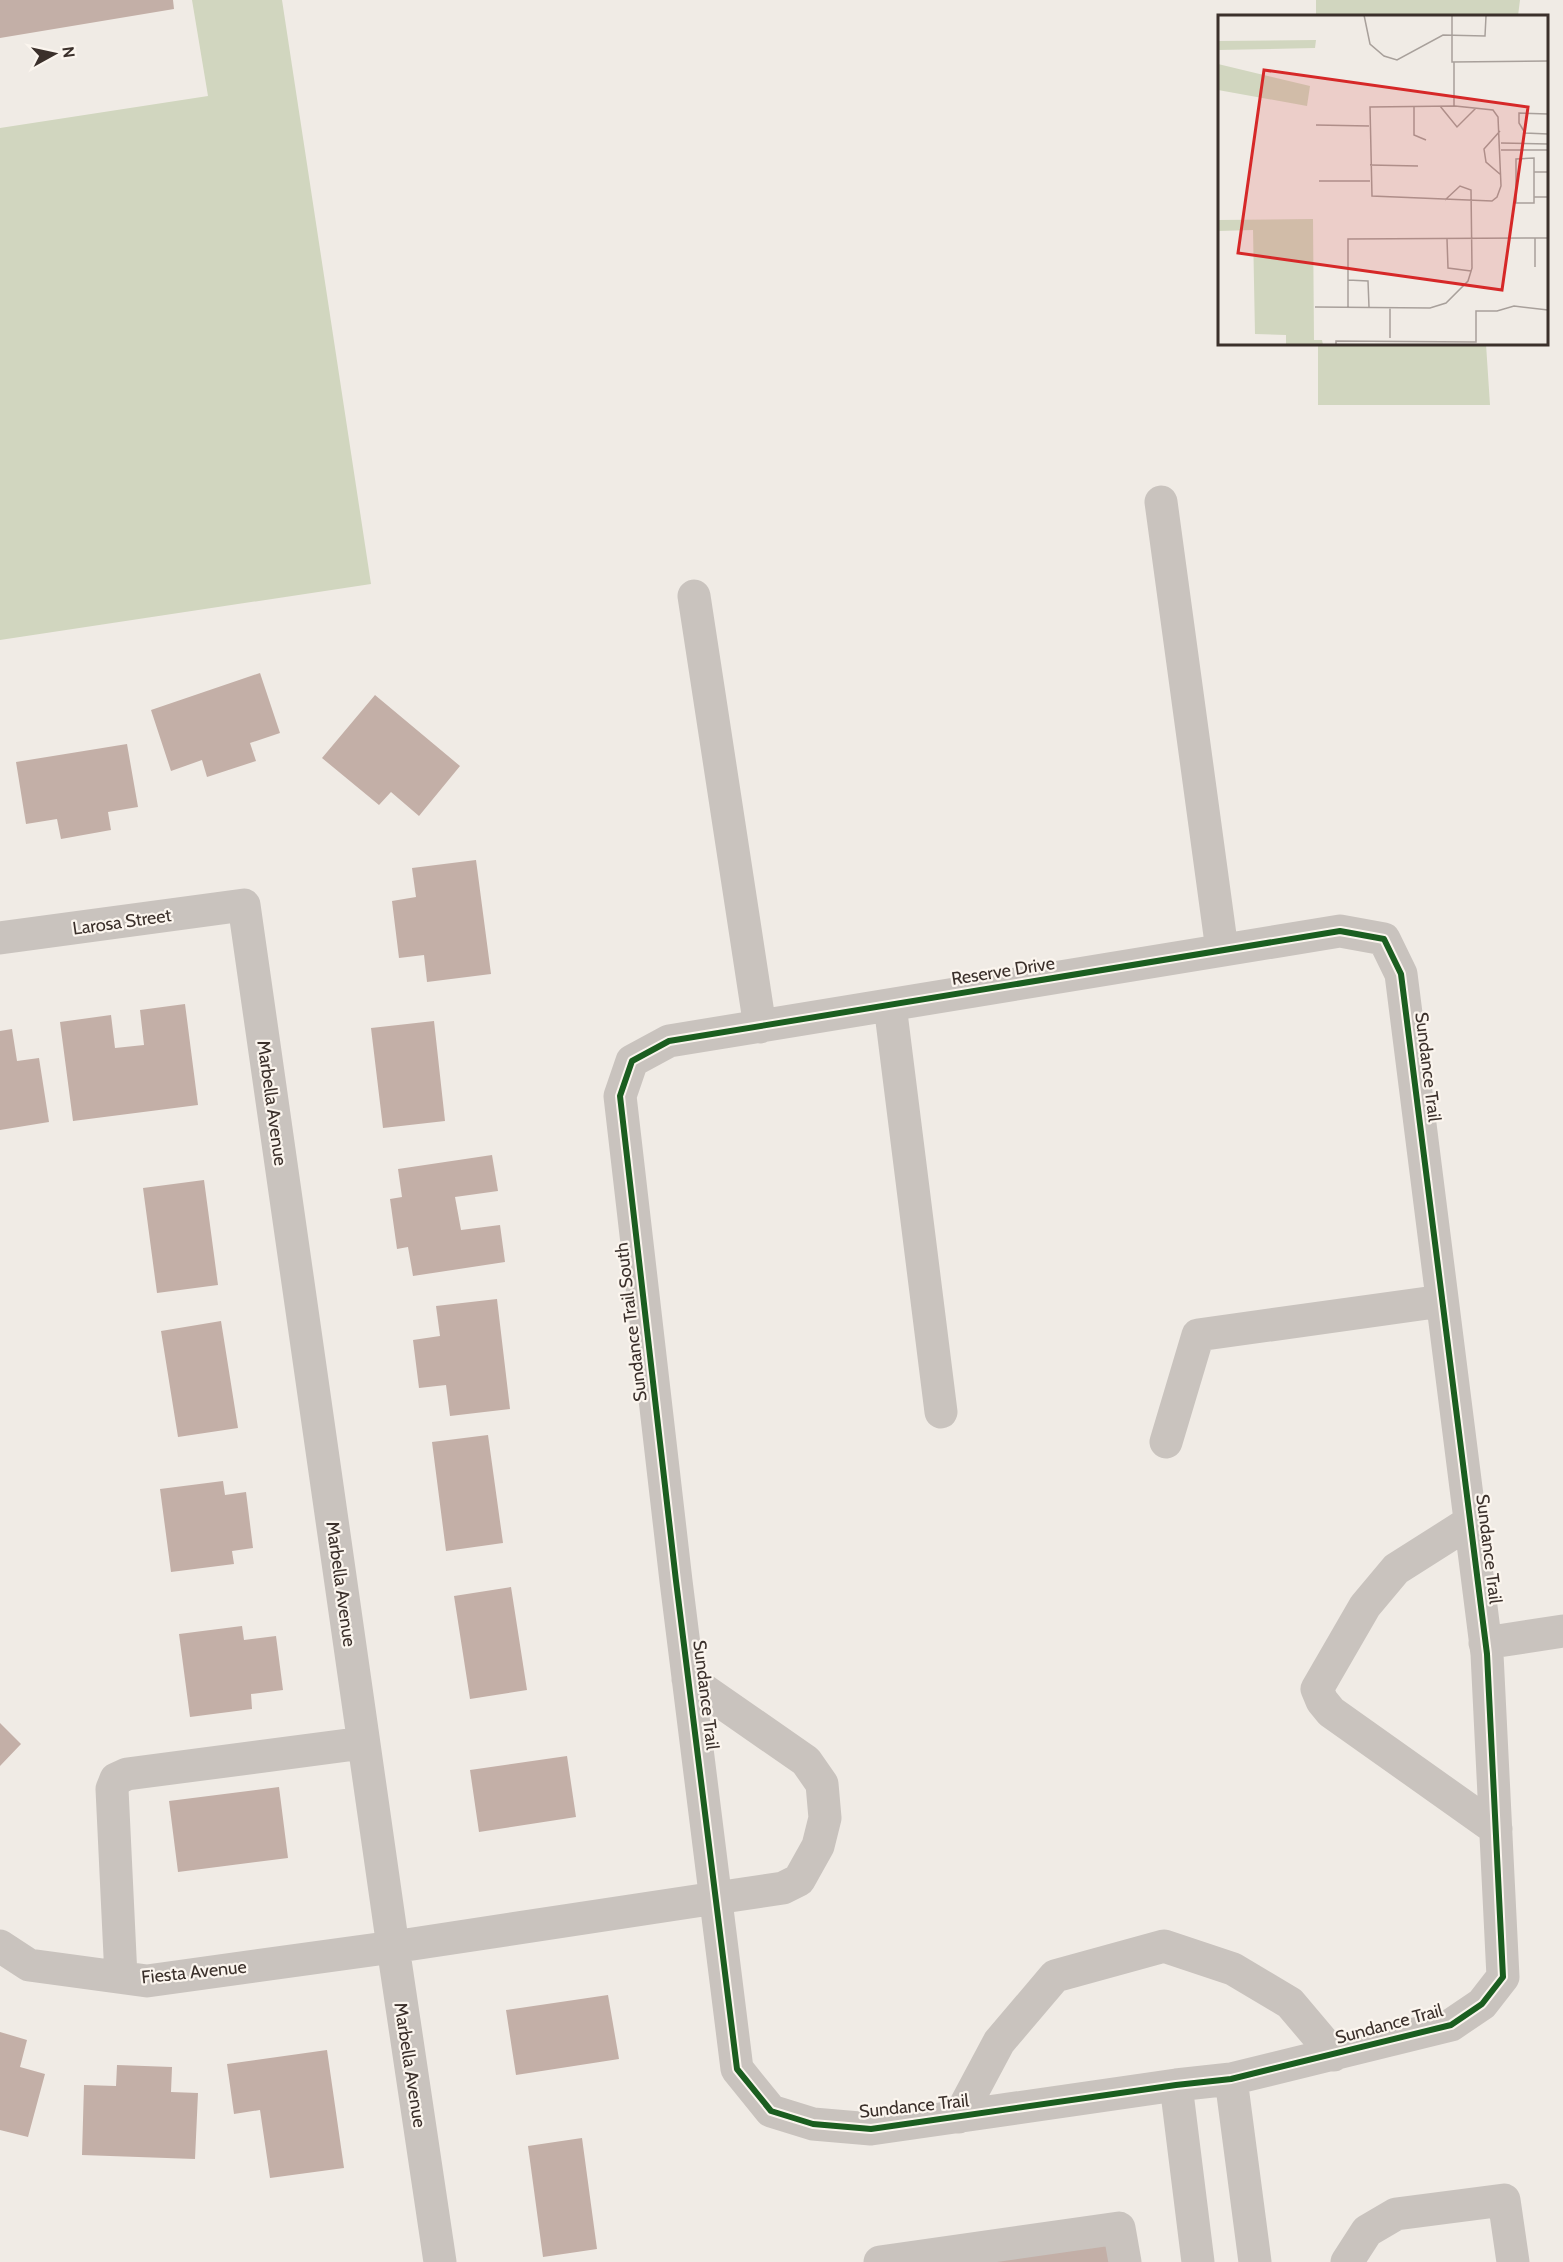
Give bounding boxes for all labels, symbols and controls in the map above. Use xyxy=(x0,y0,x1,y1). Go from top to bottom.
inset map xyxy=(1218,15,1548,345)
north arrow xyxy=(24,24,84,84)
text: N xyxy=(58,45,79,59)
street label: Larosa Street xyxy=(71,904,173,940)
street label: Reserve Drive xyxy=(950,952,1056,990)
street label: Sundance Trail xyxy=(1410,1011,1446,1124)
street label: Marbella Avenue xyxy=(252,1039,292,1167)
street label: Sundance Trail South xyxy=(610,1241,652,1403)
street label: Sundance Trail xyxy=(1471,1493,1507,1606)
street label: Marbella Avenue xyxy=(321,1520,361,1648)
street label: Sundance Trail xyxy=(688,1639,724,1752)
street label: Fiesta Avenue xyxy=(140,1956,248,1988)
street label: Sundance Trail xyxy=(1333,1999,1446,2049)
street label: Marbella Avenue xyxy=(389,2001,431,2129)
street label: Sundance Trail xyxy=(858,2089,971,2123)

